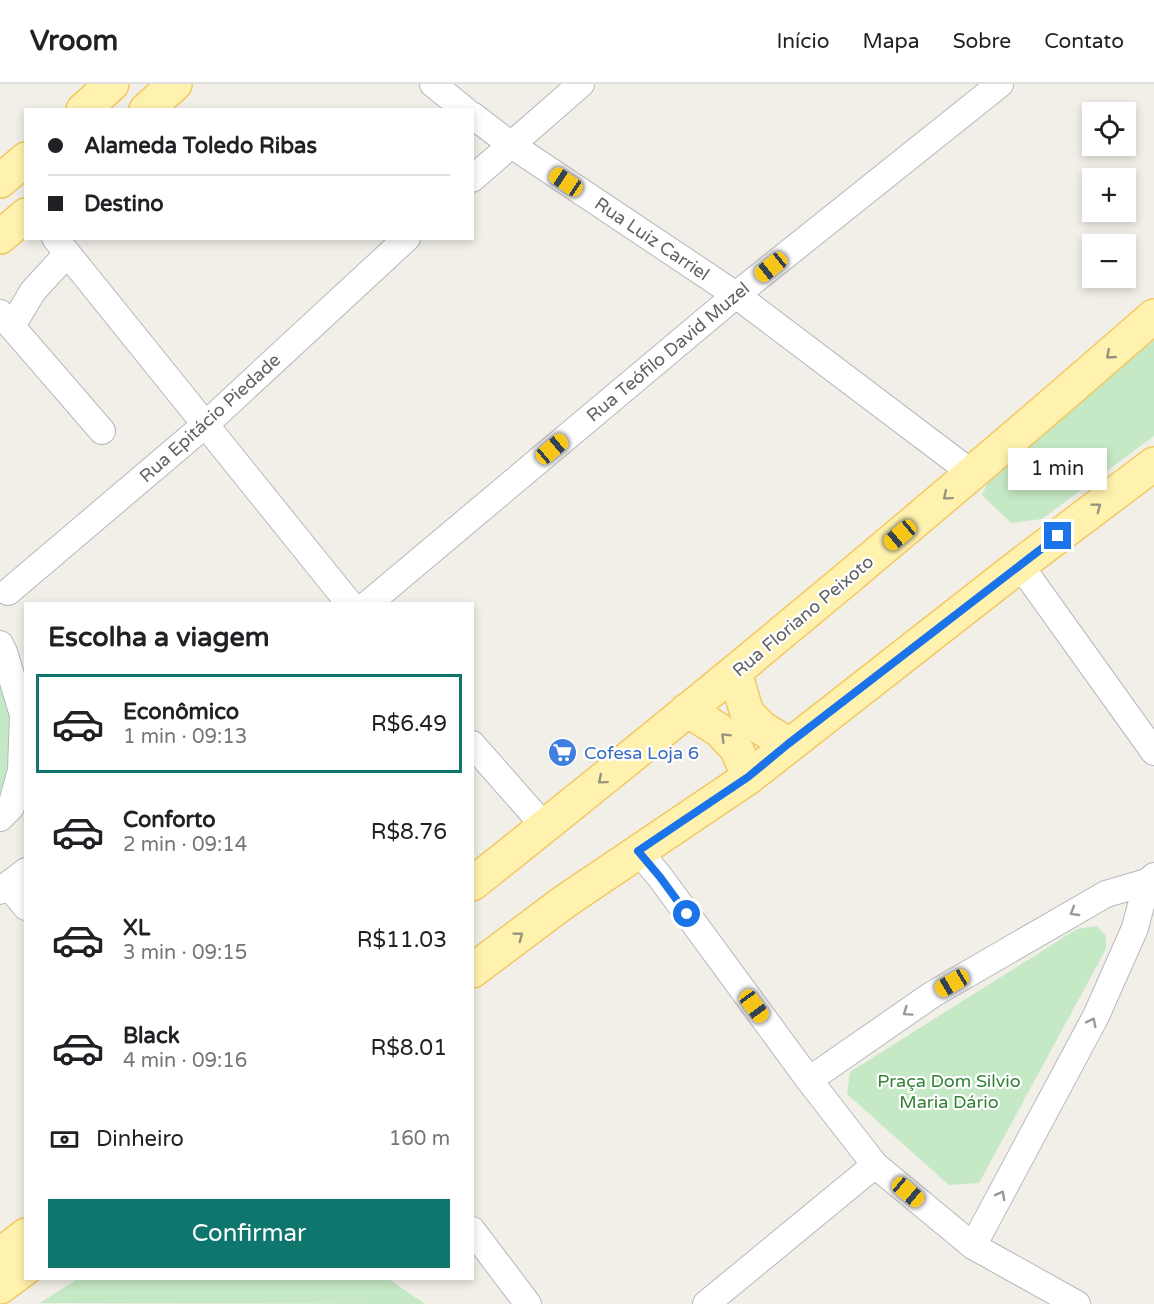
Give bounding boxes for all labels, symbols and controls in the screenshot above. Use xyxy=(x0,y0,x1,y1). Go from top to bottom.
text: Vroom xyxy=(30,24,118,58)
text: Início xyxy=(777,29,829,54)
text: Mapa xyxy=(862,29,920,54)
text: Sobre xyxy=(953,29,1011,54)
text: Contato xyxy=(1044,29,1124,54)
map controls xyxy=(1082,102,1136,288)
button: locate xyxy=(1082,102,1136,156)
text: Alameda Toledo Ribas xyxy=(84,133,317,159)
car xyxy=(546,164,586,200)
button: + xyxy=(1082,168,1136,222)
text: Destino xyxy=(84,191,164,217)
street label: Rua Luiz Carriel xyxy=(590,193,714,285)
button: − xyxy=(1082,234,1136,288)
car xyxy=(751,249,791,285)
street label: Rua Teófilo David Muzel xyxy=(582,277,754,427)
one-way arrow xyxy=(1106,347,1117,358)
street label: Rua Epitácio Piedade xyxy=(135,349,285,487)
car xyxy=(532,431,572,467)
callout: 1 min xyxy=(1008,449,1108,491)
text: 1 min xyxy=(1031,457,1084,481)
one-way arrow xyxy=(943,489,954,500)
one-way arrow xyxy=(1090,503,1101,514)
car xyxy=(880,517,920,553)
route end xyxy=(1044,522,1071,549)
street label: Rua Floriano Peixoto xyxy=(728,550,878,681)
text: Escolha a viagem xyxy=(48,621,270,654)
icon: car xyxy=(51,697,105,751)
text: Econômico xyxy=(123,699,239,725)
text: R$6.49 xyxy=(371,711,447,737)
text: 1 min · 09:13 xyxy=(123,725,247,749)
one-way arrow xyxy=(722,733,733,744)
supermarket icon: Cofesa Loja 6 xyxy=(547,737,579,769)
place label: Cofesa Loja 6 xyxy=(584,742,699,764)
one-way arrow xyxy=(598,773,609,784)
icon: car xyxy=(51,805,105,859)
text: Conforto xyxy=(123,807,216,833)
text: R$8.76 xyxy=(371,819,447,845)
text: 2 min · 09:14 xyxy=(123,833,247,857)
route start xyxy=(673,900,700,927)
one-way arrow xyxy=(1070,905,1081,916)
icon: car xyxy=(51,913,105,967)
text: XL xyxy=(123,915,150,941)
text: R$11.03 xyxy=(357,927,447,953)
one-way arrow xyxy=(513,932,524,943)
text: 3 min · 09:15 xyxy=(123,941,247,965)
car xyxy=(932,966,972,1000)
car xyxy=(736,986,772,1026)
one-way arrow xyxy=(903,1005,914,1016)
one-way arrow xyxy=(1085,1018,1096,1029)
icon: car xyxy=(51,1021,105,1075)
text: Black xyxy=(123,1023,180,1049)
text: R$8.01 xyxy=(371,1035,447,1061)
text: 4 min · 09:16 xyxy=(123,1049,247,1073)
park label: Praça Dom Silvio Maria Dário xyxy=(877,1070,1021,1113)
icon: cash xyxy=(48,1123,81,1156)
text: Dinheiro xyxy=(96,1126,184,1152)
text: 160 m xyxy=(389,1127,450,1151)
car xyxy=(888,1174,928,1210)
one-way arrow xyxy=(994,1190,1005,1201)
button: Confirmar xyxy=(48,1199,450,1268)

